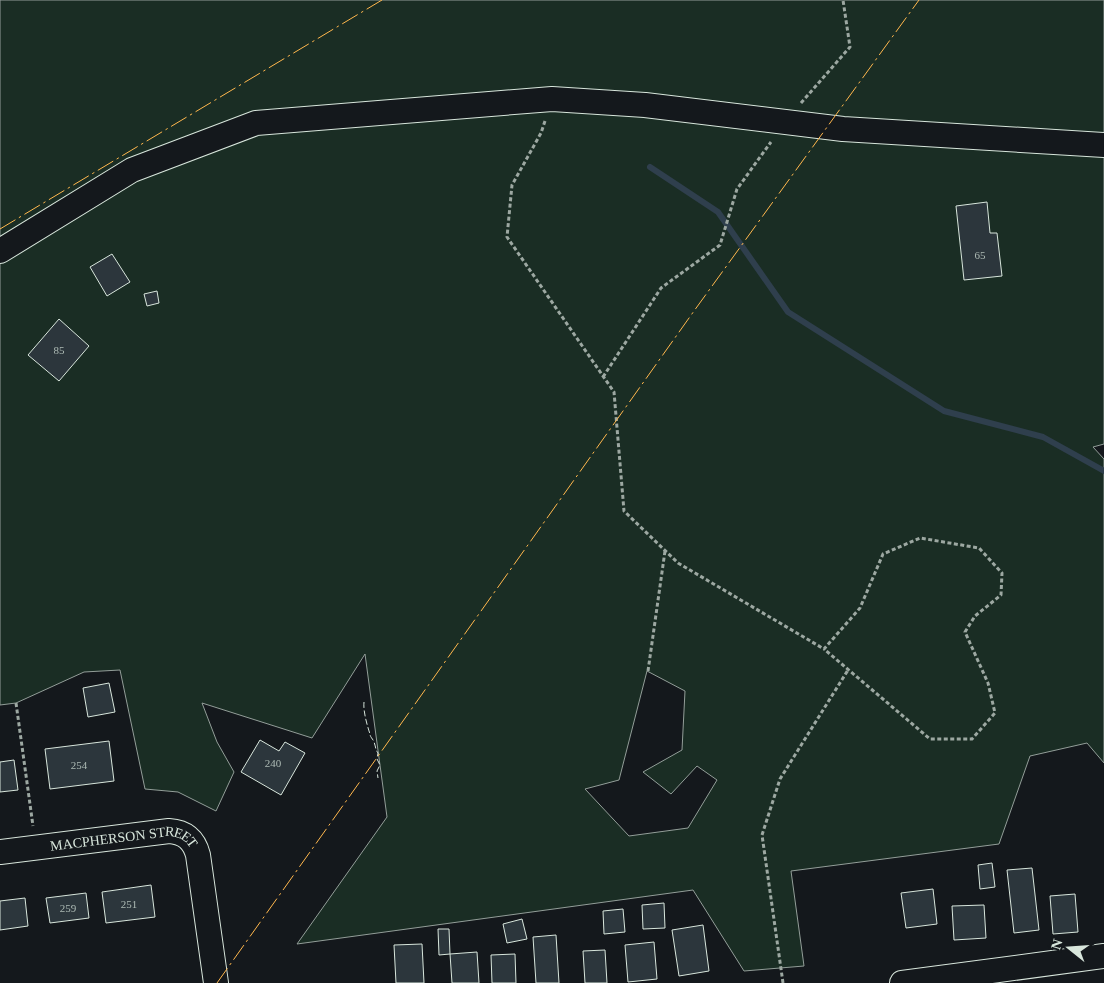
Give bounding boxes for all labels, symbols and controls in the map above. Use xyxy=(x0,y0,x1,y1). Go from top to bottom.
house number: 65 xyxy=(975,249,986,261)
house number: 85 xyxy=(54,344,65,356)
house number: 240 xyxy=(265,757,282,769)
house number: 254 xyxy=(71,759,88,771)
street label: MACPHERSON STREET xyxy=(49,823,201,853)
house number: 251 xyxy=(121,898,137,910)
house number: 259 xyxy=(60,902,77,914)
north arrow xyxy=(1044,923,1094,973)
text: N xyxy=(1048,937,1066,951)

